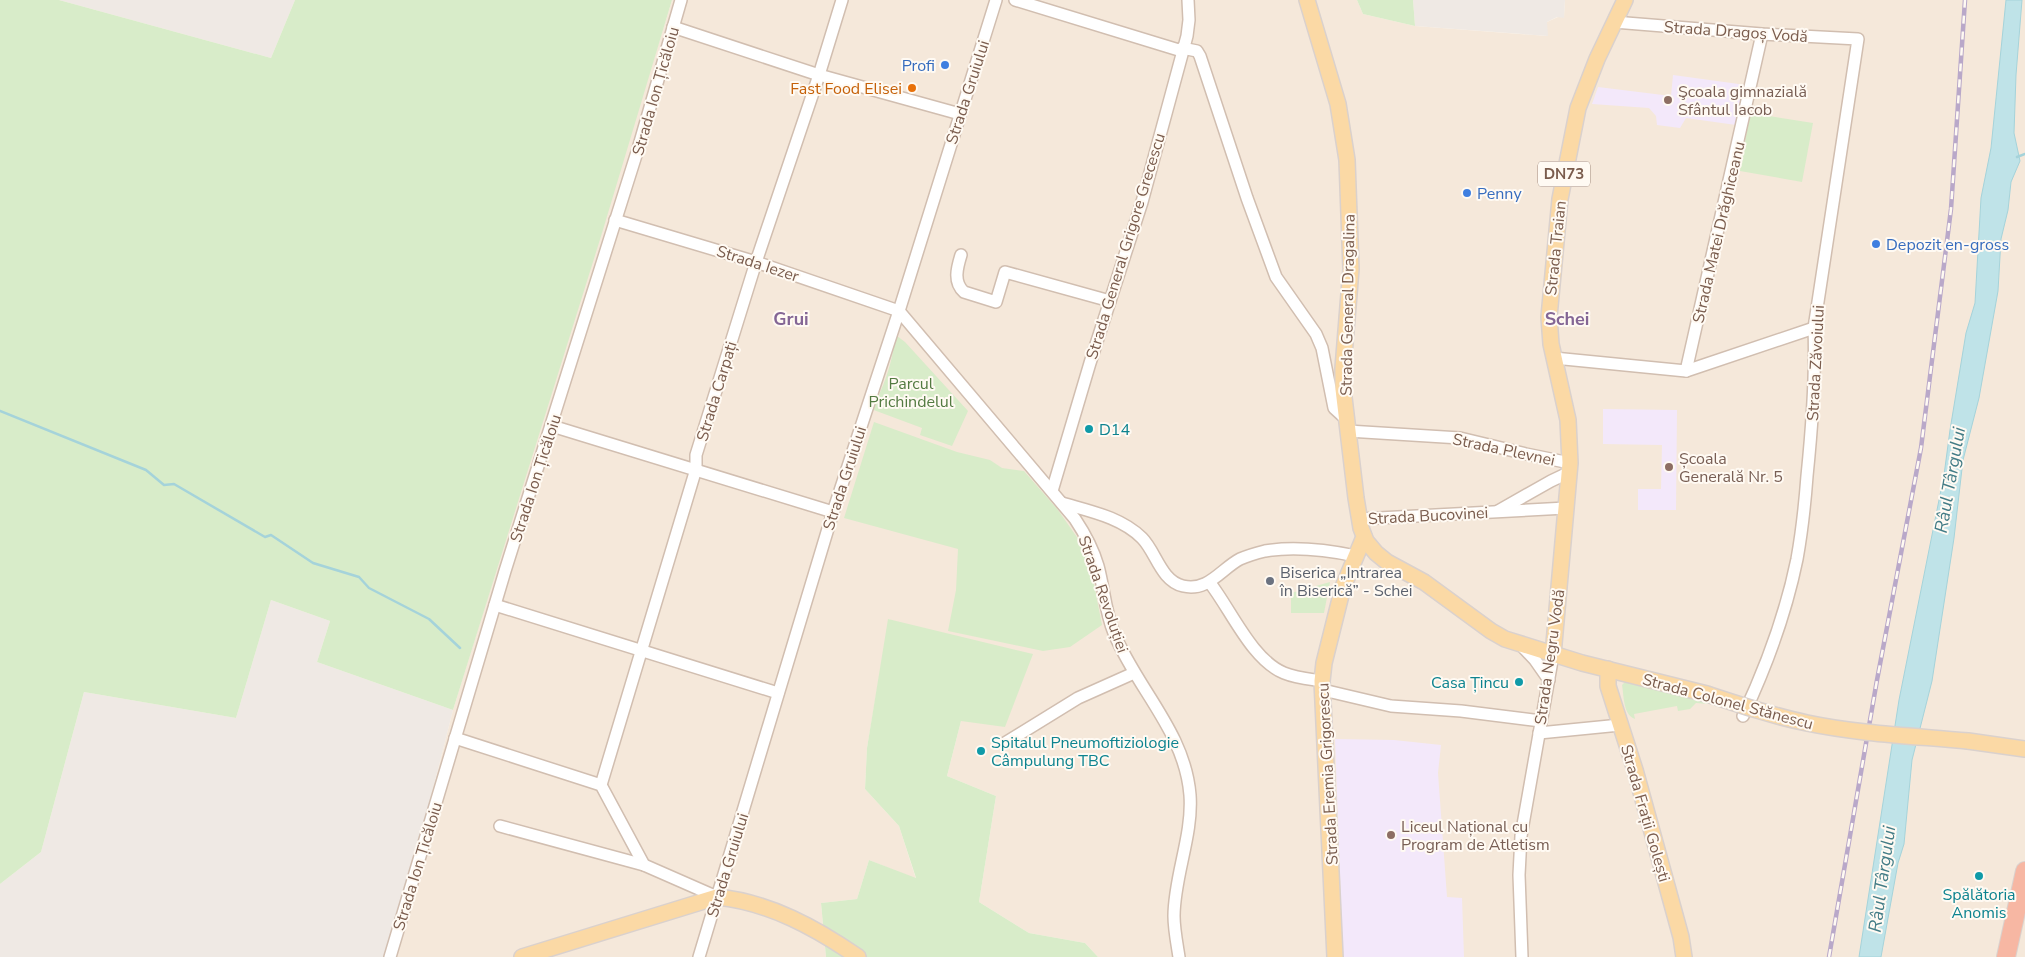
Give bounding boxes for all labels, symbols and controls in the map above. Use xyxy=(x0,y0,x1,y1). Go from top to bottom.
street label: Strada Dragoș Vodă xyxy=(1663,16,1809,48)
street label: Strada Ion Țicăloiu xyxy=(627,24,685,158)
street label: Strada Gruiului xyxy=(941,38,995,147)
place label: Profi xyxy=(902,55,935,77)
marker: Profi xyxy=(939,59,951,71)
place label: Fast Food Elisei xyxy=(790,78,902,100)
place label: Şcoala gimnazială Sfântul Iacob xyxy=(1678,81,1807,121)
marker: Fast Food Elisei xyxy=(906,82,918,94)
marker: Şcoala gimnazială Sfântul Iacob xyxy=(1662,94,1674,106)
street label: Strada General Grigore Grecescu xyxy=(1081,131,1171,362)
street label: Strada Matei Drăghiceanu xyxy=(1687,139,1751,325)
road number: DN73 xyxy=(1538,162,1590,186)
place label: Penny xyxy=(1477,183,1522,205)
marker: Penny xyxy=(1461,187,1473,199)
street label: Strada Traian xyxy=(1540,200,1572,297)
street label: Strada General Dragalina xyxy=(1335,214,1361,396)
place label: Depozit en-gross xyxy=(1886,234,2009,256)
marker: Depozit en-gross xyxy=(1870,238,1882,250)
street label: Strada Iezer xyxy=(714,240,802,288)
street label: Strada Zăvoiului xyxy=(1802,304,1830,422)
district label: Grui xyxy=(773,307,809,331)
district label: Schei xyxy=(1545,307,1589,331)
street label: Strada Carpați xyxy=(691,339,743,444)
park label: Parcul Prichindelul xyxy=(869,373,954,413)
street label: Strada Ion Țicăloiu xyxy=(505,412,567,545)
place label: D14 xyxy=(1099,419,1130,441)
marker: D14 xyxy=(1083,423,1095,435)
street label: Strada Gruiului xyxy=(818,424,872,533)
water label: Râul Târgului xyxy=(1929,424,1971,535)
street label: Strada Plevnei xyxy=(1451,428,1557,472)
place label: Școala Generală Nr. 5 xyxy=(1679,448,1783,488)
marker: Școala Generală Nr. 5 xyxy=(1663,461,1675,473)
street label: Strada Bucovinei xyxy=(1367,502,1489,530)
street label: Strada Revoluției xyxy=(1073,533,1133,656)
place label: Biserica „Intrarea în Biserică” - Schei xyxy=(1279,562,1412,602)
marker: Biserica „Intrarea în Biserică” - Schei xyxy=(1264,575,1276,587)
street label: Strada Negru Vodă xyxy=(1530,588,1570,726)
street label: Strada Colonel Stănescu xyxy=(1640,669,1816,735)
place label: Casa Țincu xyxy=(1431,672,1509,694)
marker: Casa Țincu xyxy=(1513,676,1525,688)
street label: Strada Eremia Grigorescu xyxy=(1312,682,1344,866)
place label: Spitalul Pneumoftiziologie Câmpulung TBC xyxy=(991,732,1179,772)
street label: Strada Frații Golești xyxy=(1615,742,1675,885)
marker: Spitalul Pneumoftiziologie Câmpulung TBC xyxy=(975,745,987,757)
street label: Strada Ion Țicăloiu xyxy=(388,799,448,933)
street label: Strada Gruiului xyxy=(702,810,754,920)
place label: Liceul Național cu Program de Atletism xyxy=(1401,816,1550,856)
water label: Râul Târgului xyxy=(1863,823,1901,934)
marker: Liceul Național cu Program de Atletism xyxy=(1385,829,1397,841)
marker: Spălătoria Anomis xyxy=(1973,870,1985,882)
place label: Spălătoria Anomis xyxy=(1942,884,2016,924)

